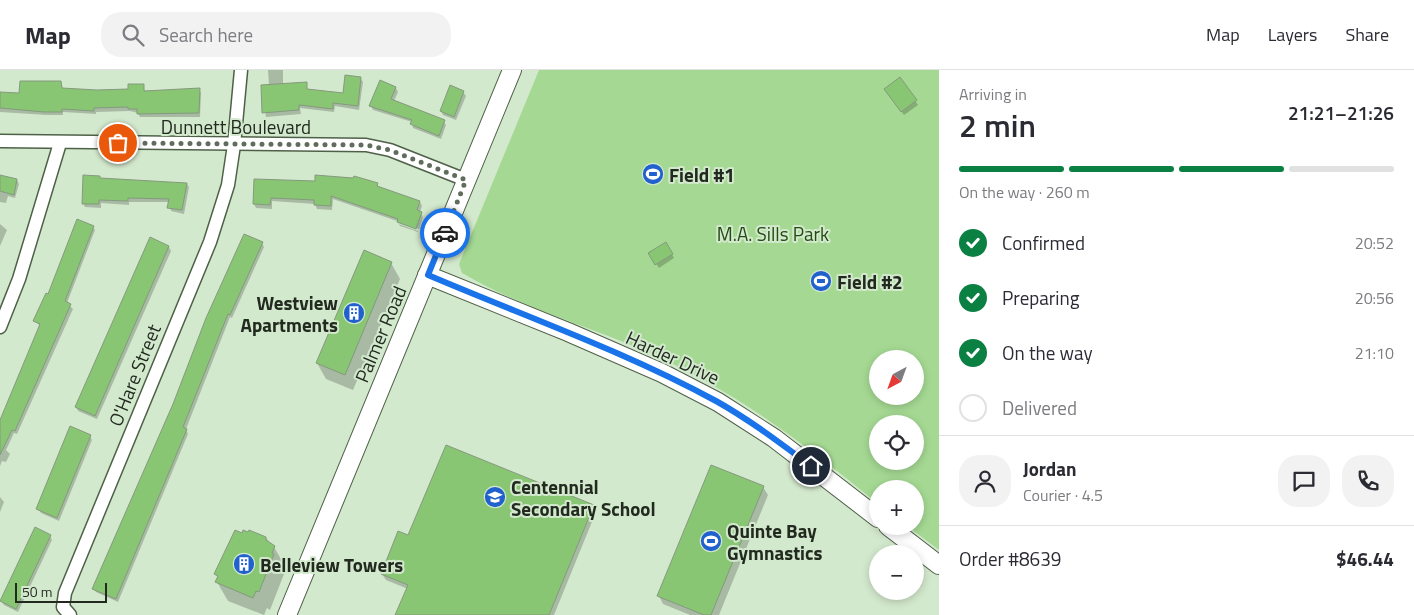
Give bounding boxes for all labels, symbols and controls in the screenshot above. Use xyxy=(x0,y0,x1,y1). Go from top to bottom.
search box xyxy=(101,12,451,57)
text: Map xyxy=(25,17,71,53)
text: Search here xyxy=(159,20,253,49)
icon: search xyxy=(119,21,147,49)
text: Map xyxy=(1206,21,1240,48)
text: Layers xyxy=(1268,21,1317,48)
text: Share xyxy=(1345,21,1389,48)
text: Arriving in xyxy=(959,82,1027,106)
text: 21:21–21:26 xyxy=(1288,98,1394,127)
text: 2 min xyxy=(959,101,1036,149)
street label: Dunnett Boulevard xyxy=(161,112,311,141)
pin xyxy=(97,122,139,164)
icon: bag xyxy=(104,129,132,157)
place label: Field #1 xyxy=(669,160,735,189)
sports icon: Field #1 xyxy=(641,162,665,186)
text: On the way · 260 m xyxy=(959,180,1090,204)
courier xyxy=(420,208,470,258)
icon: car xyxy=(431,219,459,247)
park label: M.A. Sills Park xyxy=(717,219,829,248)
text: Confirmed xyxy=(1002,228,1085,257)
icon: check xyxy=(959,229,987,257)
text: 20:52 xyxy=(1355,231,1394,255)
place label: Field #2 xyxy=(837,267,903,296)
sports icon: Field #2 xyxy=(809,269,833,293)
street label: Palmer Road xyxy=(347,281,413,387)
text: Preparing xyxy=(1002,283,1079,312)
icon: check xyxy=(959,284,987,312)
text: 20:56 xyxy=(1355,286,1394,310)
place label: Westview Apartments xyxy=(241,288,338,339)
building icon: Westview Apartments xyxy=(342,301,366,325)
street label: O'Hare Street xyxy=(100,319,168,430)
street label: Harder Drive xyxy=(621,323,725,391)
text: On the way xyxy=(1002,338,1093,367)
icon: check xyxy=(959,339,987,367)
text: 21:10 xyxy=(1355,341,1394,365)
north arrow xyxy=(869,350,924,405)
map controls xyxy=(869,350,924,600)
text: Delivered xyxy=(1002,393,1077,422)
button: locate xyxy=(869,415,924,470)
pin xyxy=(790,445,832,487)
icon: home xyxy=(797,452,825,480)
text: Jordan xyxy=(1023,454,1076,483)
button: person xyxy=(959,455,1011,507)
button: chat xyxy=(1278,455,1330,507)
button: phone xyxy=(1342,455,1394,507)
place label: Centennial Secondary School xyxy=(511,472,656,523)
button: + xyxy=(869,480,924,535)
text: Courier · 4.5 xyxy=(1023,483,1103,507)
school or university icon: Centennial Secondary School xyxy=(483,485,507,509)
place label: Quinte Bay Gymnastics xyxy=(727,516,822,567)
sports icon: Quinte Bay Gymnastics xyxy=(699,529,723,553)
text: Order #8639 xyxy=(959,544,1061,573)
text: $46.44 xyxy=(1336,544,1394,573)
button: − xyxy=(869,545,924,600)
place label: Belleview Towers xyxy=(260,550,403,579)
building icon: Belleview Towers xyxy=(232,552,256,576)
scale bar xyxy=(15,580,108,603)
text: 50 m xyxy=(22,581,52,602)

